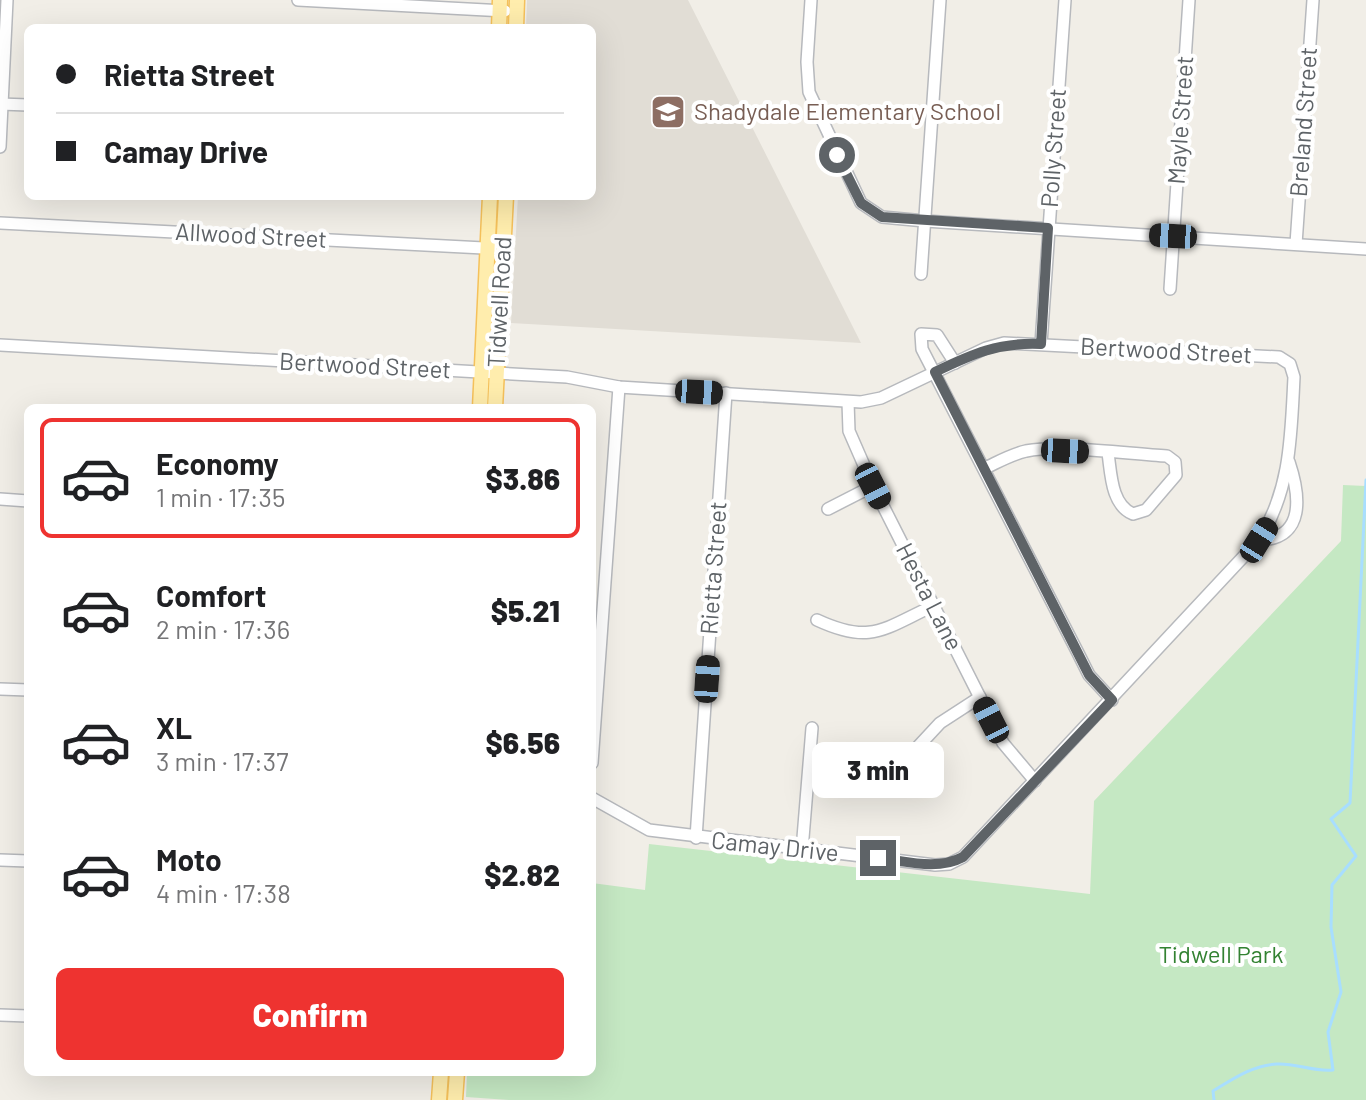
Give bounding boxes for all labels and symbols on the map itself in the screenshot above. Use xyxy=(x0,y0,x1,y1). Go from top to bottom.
street label: Breland Street xyxy=(1283,46,1322,198)
street label: Mayle Street xyxy=(1161,55,1198,185)
street label: Polly Street xyxy=(1034,87,1071,208)
school or university icon: Shadydale Elementary School xyxy=(649,93,687,131)
place label: Shadydale Elementary School xyxy=(694,96,1001,125)
route start xyxy=(819,137,855,173)
street label: Allwood Street xyxy=(174,216,328,253)
car xyxy=(1148,223,1198,249)
street label: Tidwell Road xyxy=(481,236,516,368)
street label: Bertwood Street xyxy=(1079,331,1253,368)
street label: Bertwood Street xyxy=(278,346,452,383)
car xyxy=(674,379,724,405)
car xyxy=(1040,438,1090,464)
car xyxy=(851,459,895,513)
street label: Rietta Street xyxy=(693,500,732,635)
car xyxy=(1236,513,1282,567)
street label: Hesta Lane xyxy=(891,538,970,655)
car xyxy=(693,654,721,704)
car xyxy=(969,693,1013,747)
callout: 3 min xyxy=(812,742,944,798)
street label: Camay Drive xyxy=(710,824,840,867)
route end xyxy=(860,840,896,876)
park label: Tidwell Park xyxy=(1158,939,1284,968)

